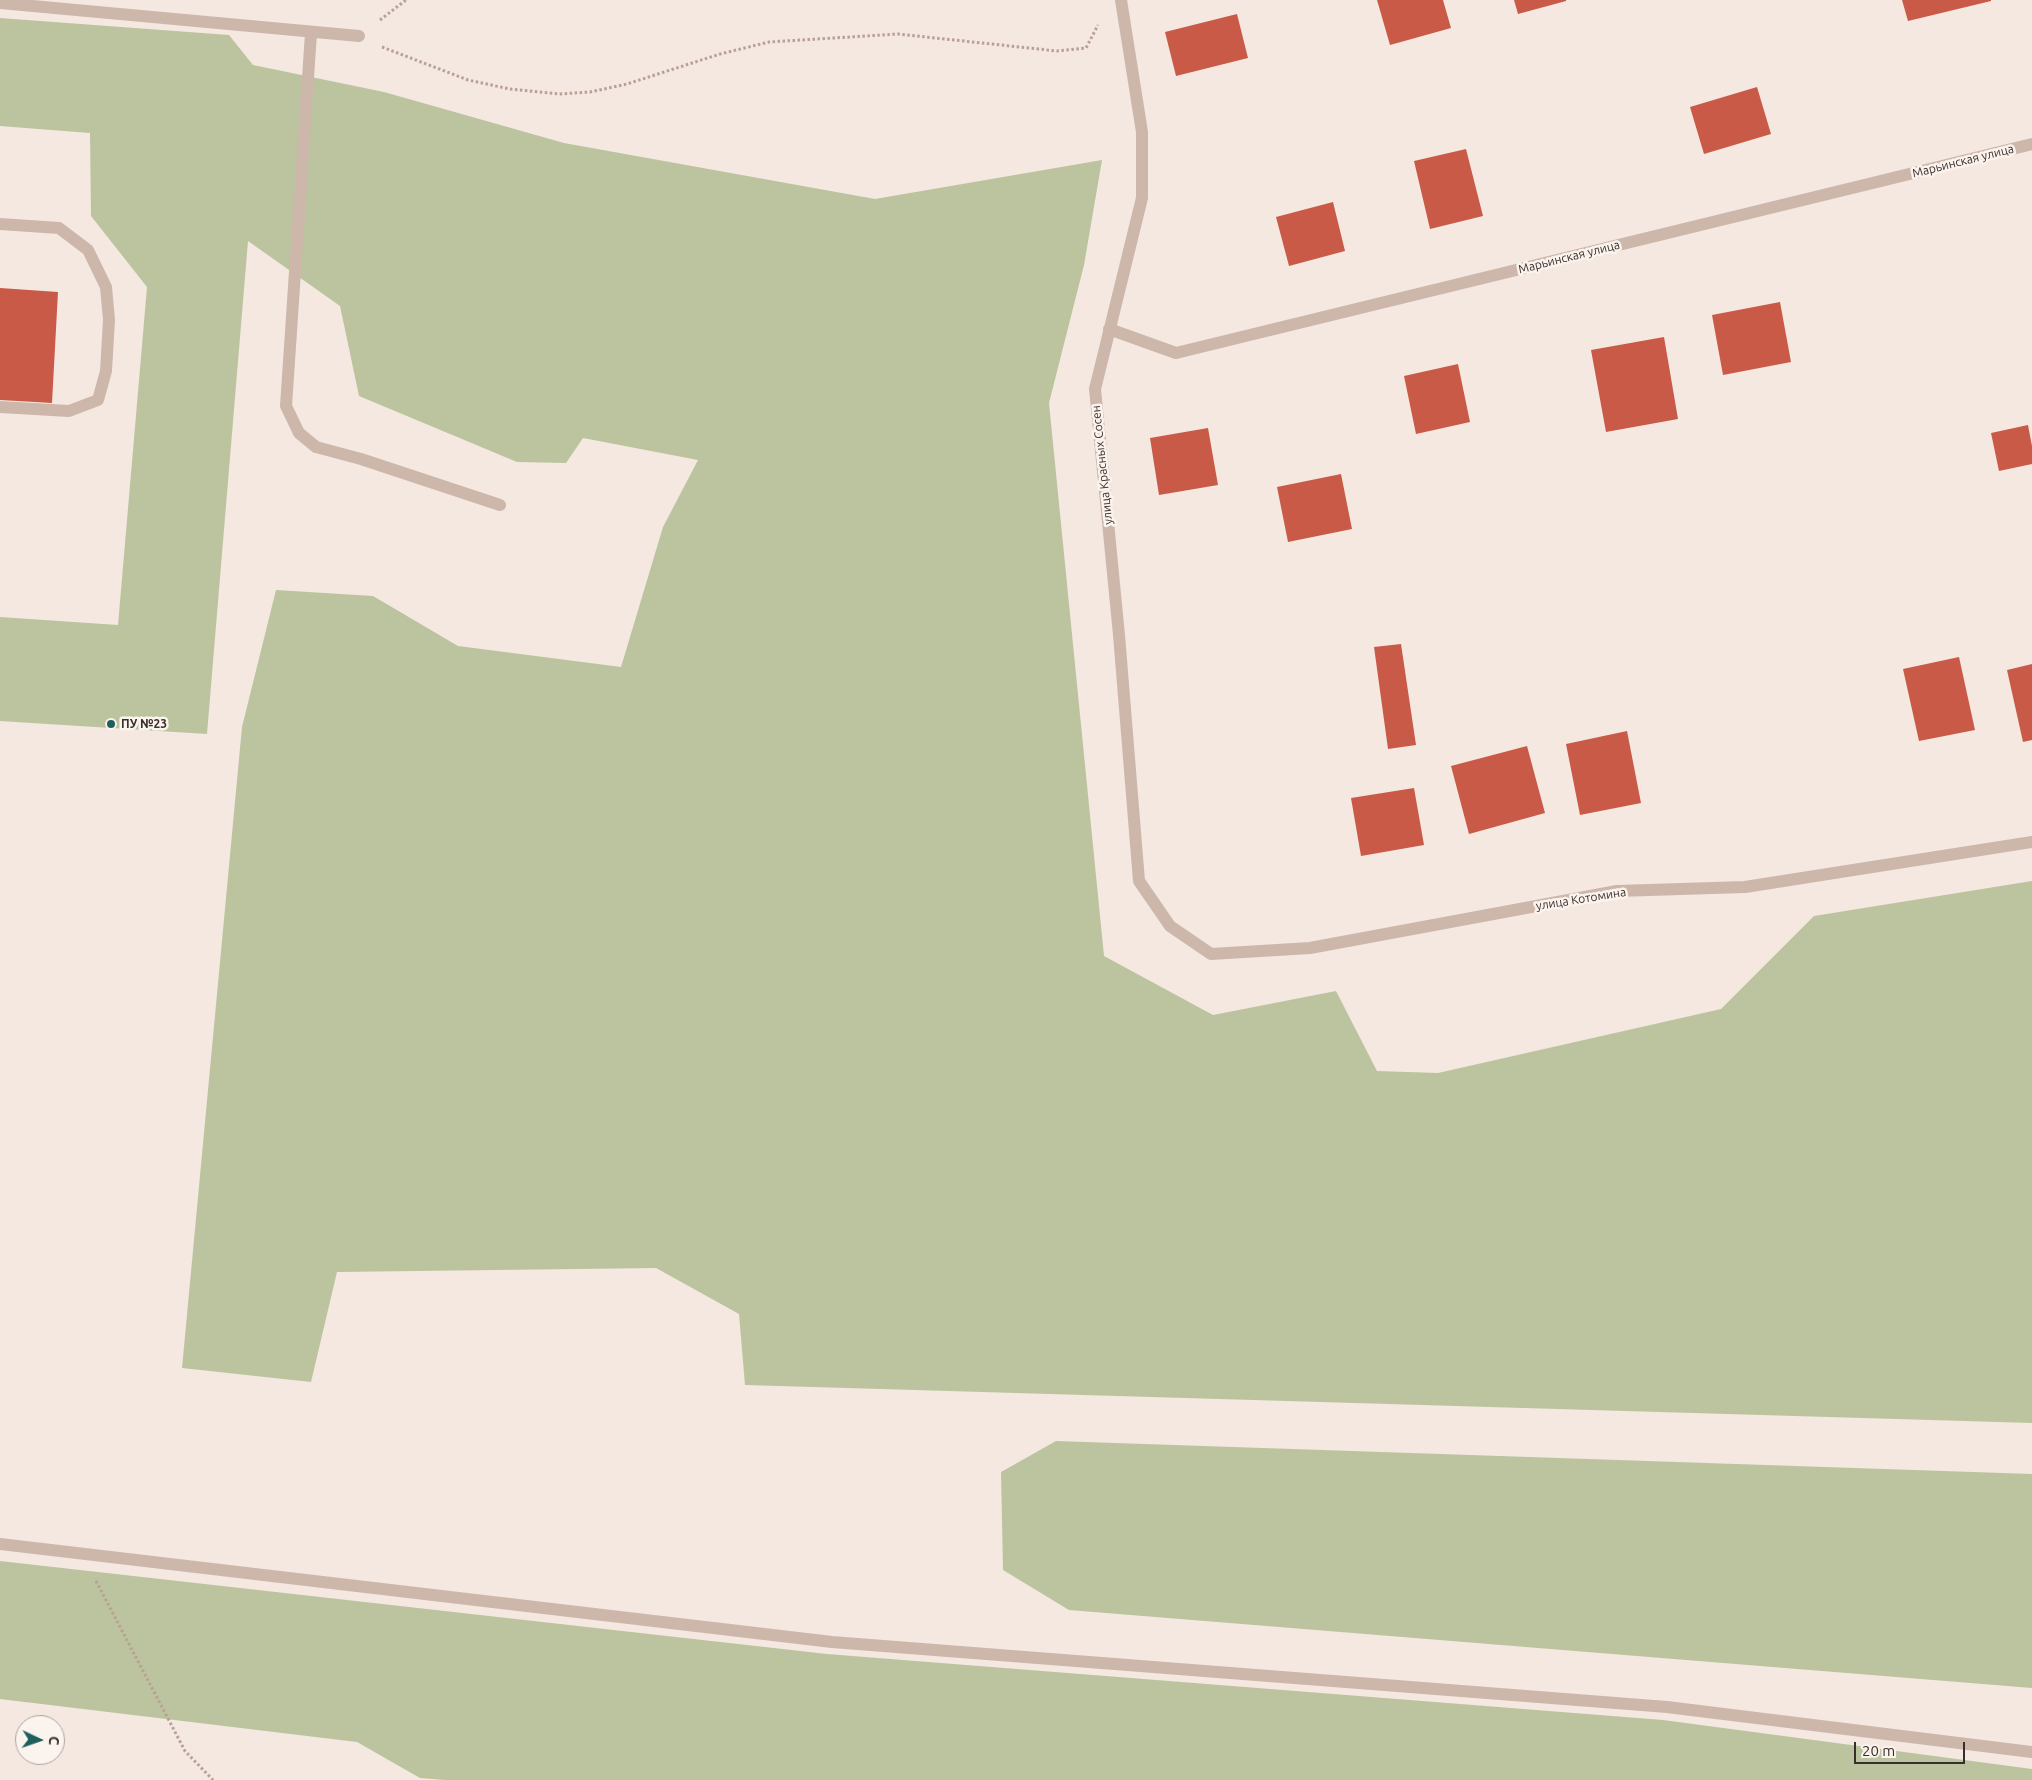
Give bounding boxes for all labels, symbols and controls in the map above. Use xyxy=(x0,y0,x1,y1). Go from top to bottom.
street label: Марьинская улица xyxy=(1911,141,2015,181)
street label: Марьинская улица xyxy=(1517,237,1621,277)
street label: улица Красных Сосен xyxy=(1089,405,1115,525)
place label: ПУ №23 xyxy=(121,717,167,731)
marker: ПУ №23 xyxy=(105,718,117,730)
street label: улица Котомина xyxy=(1535,885,1627,913)
north arrow xyxy=(15,1715,65,1765)
scale bar xyxy=(1857,1732,1968,1764)
text: С xyxy=(46,1736,62,1746)
text: 20 m xyxy=(1862,1742,1895,1759)

